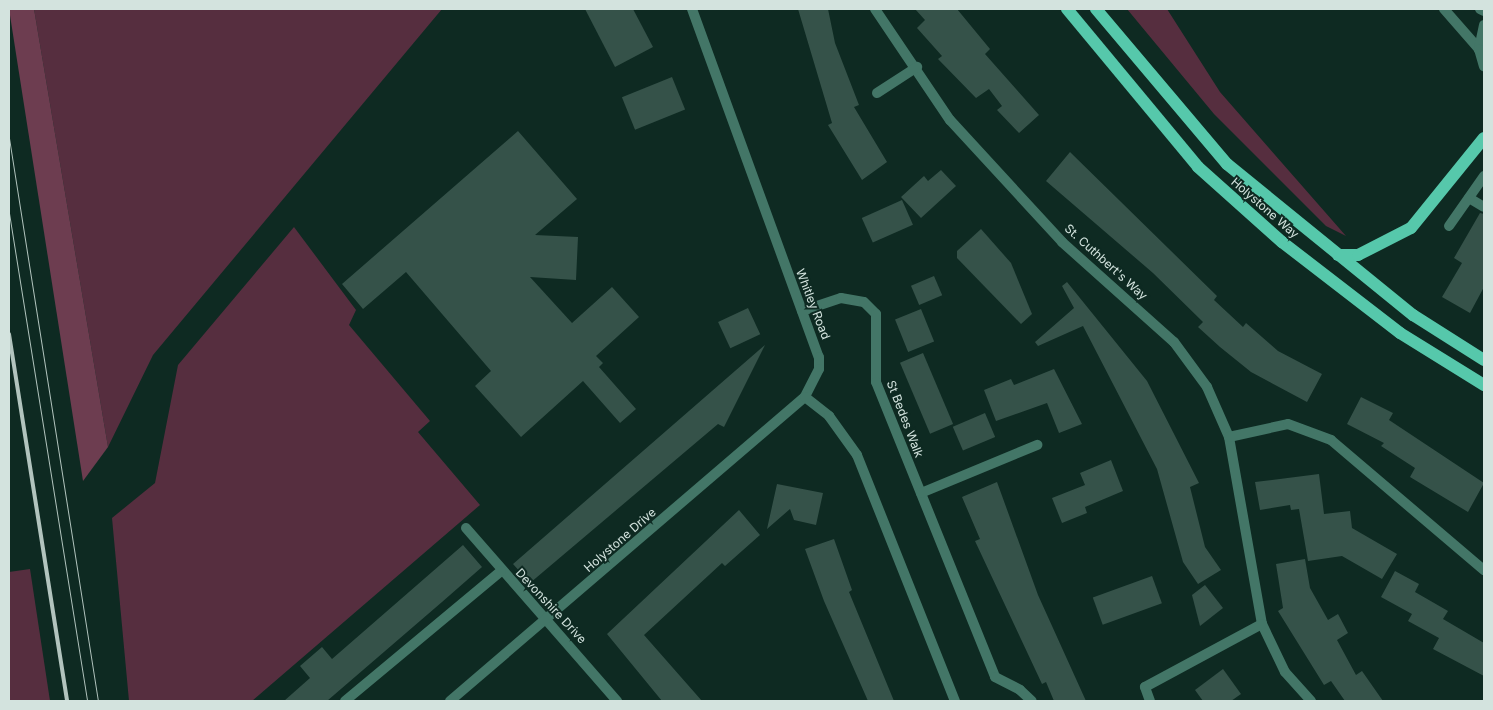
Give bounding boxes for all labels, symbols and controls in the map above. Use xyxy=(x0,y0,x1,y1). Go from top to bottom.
street label: Holystone Way xyxy=(1228,175,1302,241)
street label: St. Cuthbert's Way xyxy=(1062,221,1150,303)
street label: Whitley Road xyxy=(793,267,833,341)
street label: St Bedes Walk xyxy=(884,378,926,460)
street label: Holystone Drive xyxy=(581,505,659,575)
street label: Devonshire Drive xyxy=(513,566,589,646)

